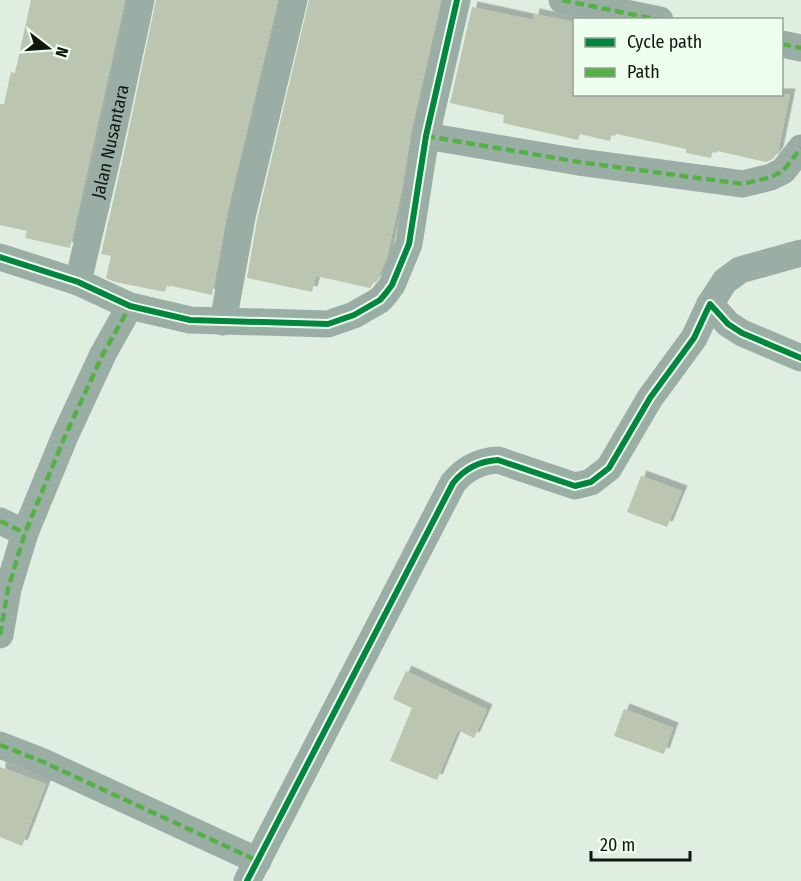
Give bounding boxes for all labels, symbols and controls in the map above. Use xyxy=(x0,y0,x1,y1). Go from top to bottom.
north arrow xyxy=(18,18,78,78)
legend xyxy=(573,18,783,96)
text: Cycle path xyxy=(627,31,702,53)
text: N xyxy=(51,45,72,60)
text: Path xyxy=(627,61,660,83)
street label: Jalan Nusantara xyxy=(87,82,134,201)
scale bar xyxy=(591,824,690,862)
text: 20 m xyxy=(600,834,635,856)

